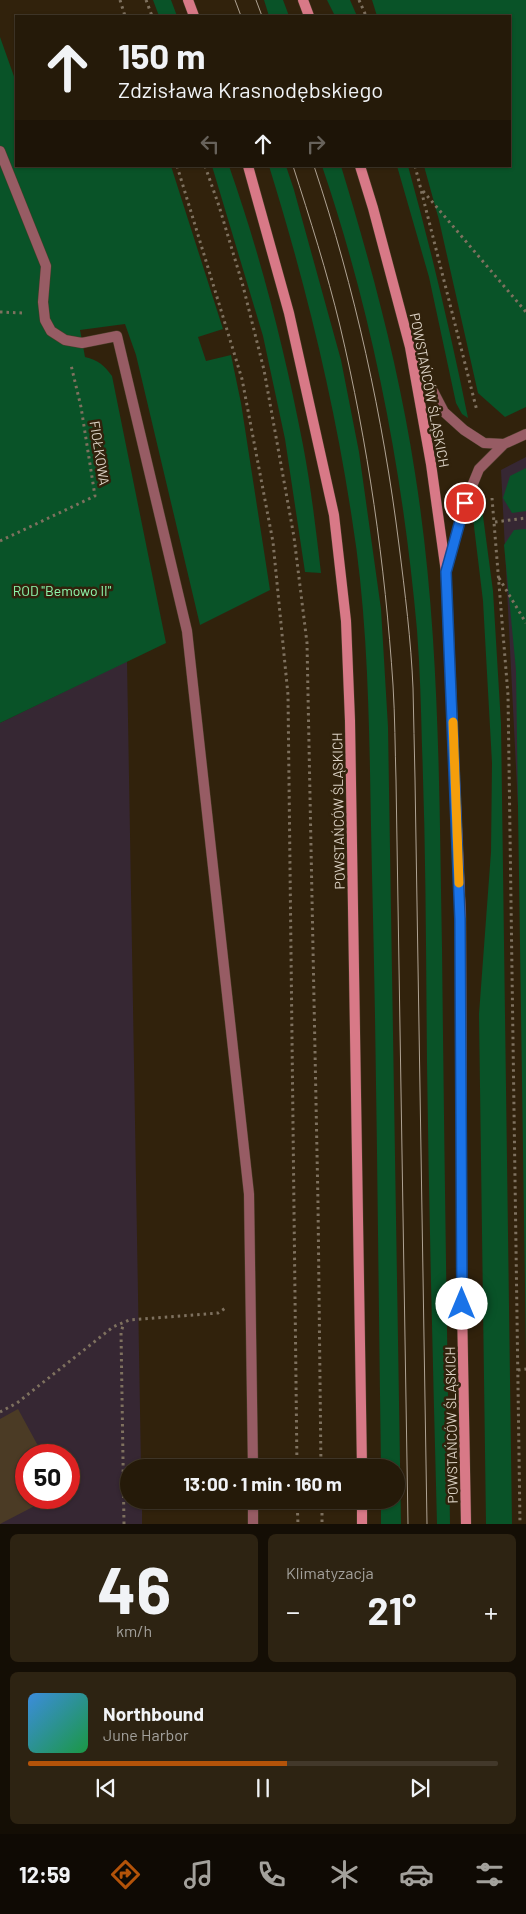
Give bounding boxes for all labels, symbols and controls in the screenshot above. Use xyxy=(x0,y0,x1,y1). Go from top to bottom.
text: 150 m xyxy=(118,34,205,76)
icon: ahead xyxy=(35,35,100,100)
text: Zdzisława Krasnodębskiego xyxy=(118,76,383,102)
icon: left xyxy=(196,130,224,158)
icon: ahead xyxy=(249,130,277,158)
icon: right xyxy=(302,130,330,158)
street label: POWSTAŃCÓW ŚLĄSKICH xyxy=(407,311,453,469)
street label: FIOŁKOWA xyxy=(87,419,114,487)
pin xyxy=(444,482,486,524)
icon: arrive xyxy=(451,489,479,517)
park label: ROD "Bemowo II" xyxy=(13,582,112,599)
street label: POWSTAŃCÓW ŚLĄSKICH xyxy=(328,732,348,890)
position arrow xyxy=(435,1277,487,1329)
street label: POWSTAŃCÓW ŚLĄSKICH xyxy=(441,1346,461,1504)
speed limit sign: 50 xyxy=(15,1444,80,1509)
text: 13:00 · 1 min · 160 m xyxy=(183,1472,342,1495)
text: 46 xyxy=(97,1549,171,1627)
text: Klimatyzacja xyxy=(286,1563,374,1582)
text: 21° xyxy=(368,1587,416,1633)
text: − xyxy=(286,1594,300,1628)
text: + xyxy=(484,1594,498,1628)
text: km/h xyxy=(116,1621,152,1640)
text: Northbound xyxy=(103,1702,204,1725)
text: June Harbor xyxy=(103,1725,189,1744)
icon: previous xyxy=(92,1774,120,1802)
icon: pause xyxy=(249,1774,277,1802)
icon: next xyxy=(406,1774,434,1802)
icon: directions xyxy=(108,1857,143,1892)
icon: music xyxy=(181,1857,216,1892)
icon: phone xyxy=(254,1857,289,1892)
icon: climate xyxy=(327,1857,362,1892)
icon: car xyxy=(399,1857,434,1892)
icon: filters xyxy=(472,1857,507,1892)
text: 12:59 xyxy=(19,1861,71,1887)

